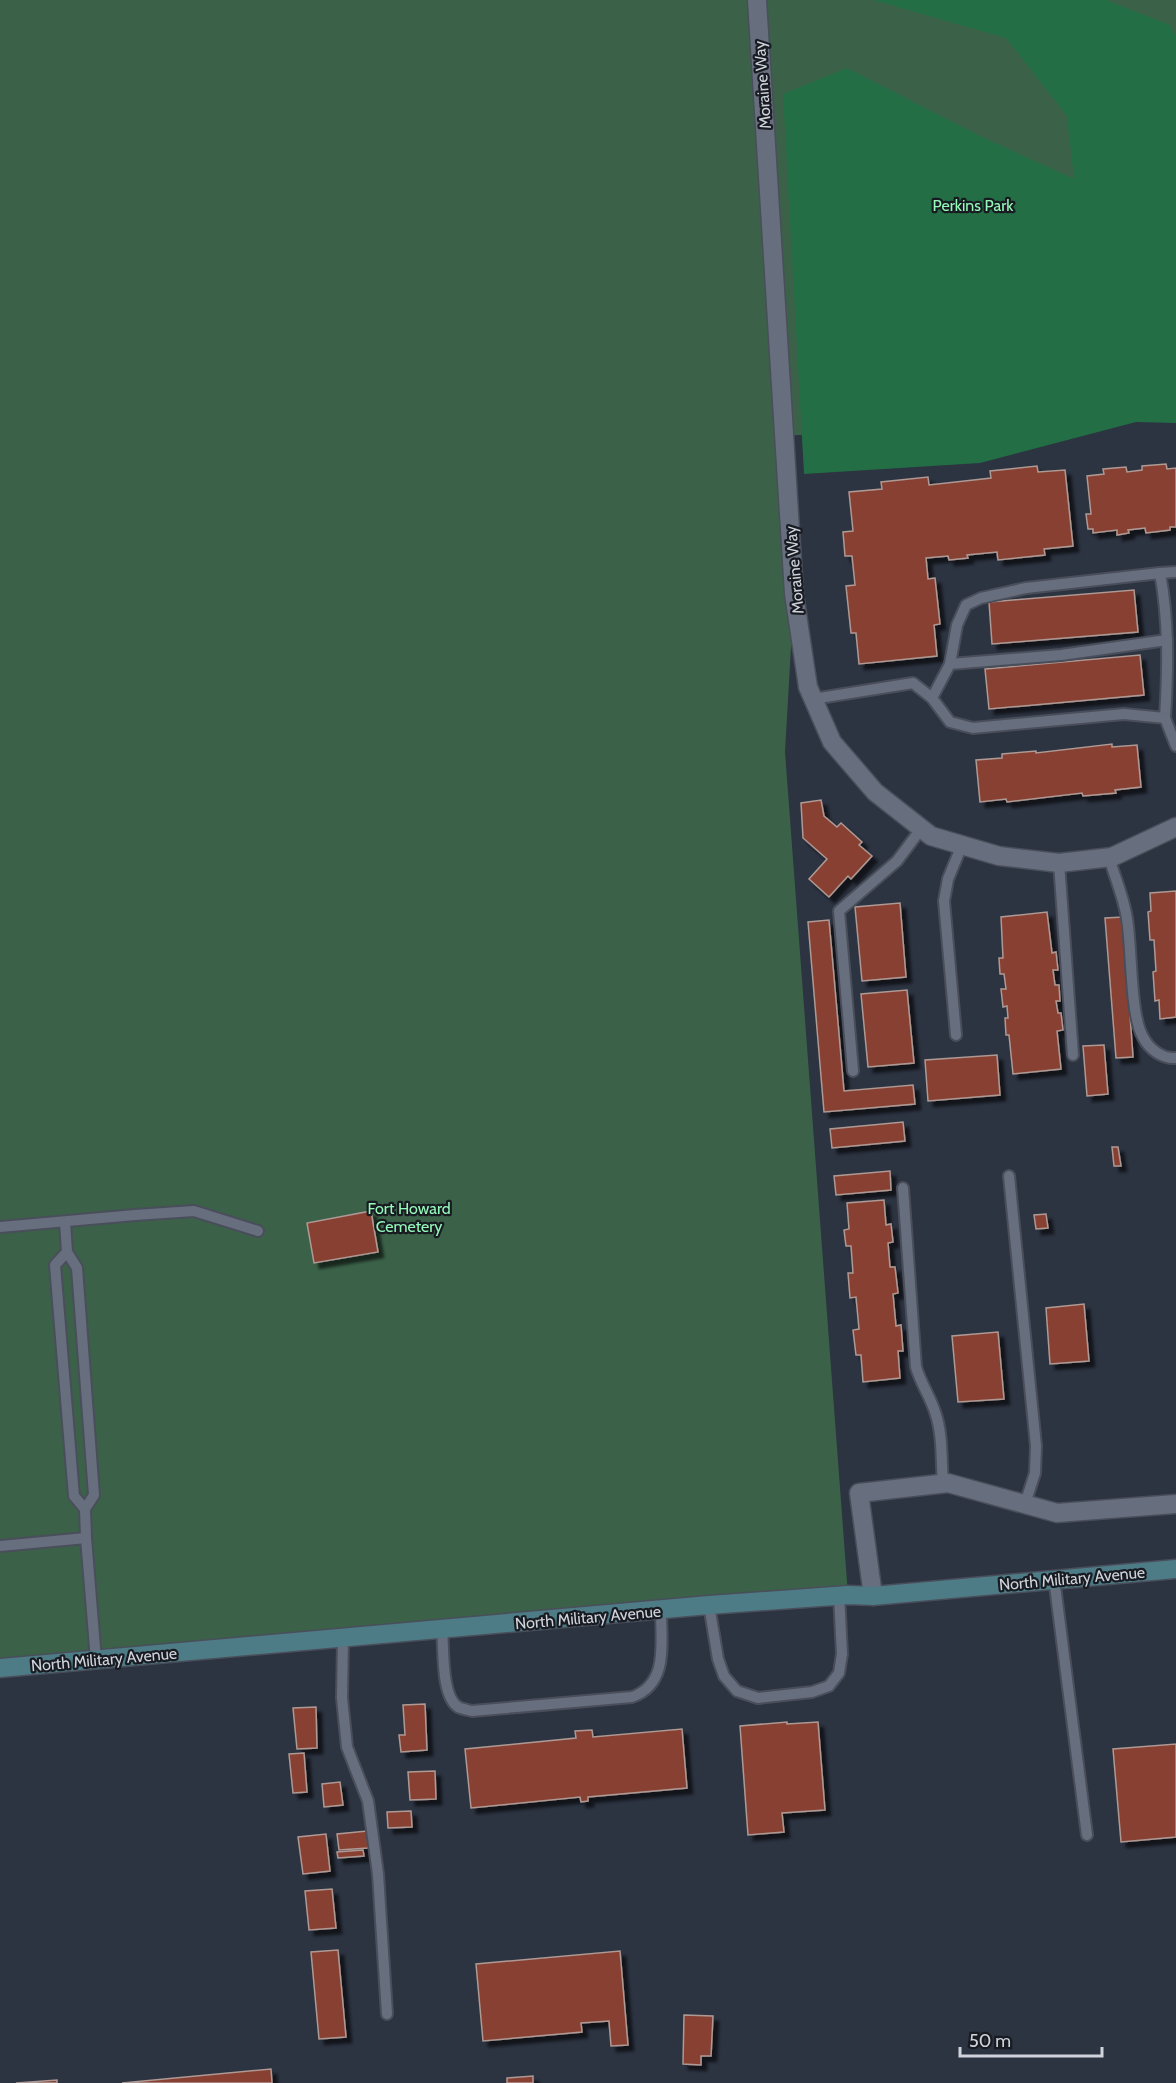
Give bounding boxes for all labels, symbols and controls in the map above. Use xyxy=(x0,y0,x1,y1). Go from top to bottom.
street label: Moraine Way xyxy=(750,40,775,130)
park label: Perkins Park xyxy=(933,196,1014,215)
street label: Moraine Way xyxy=(781,525,808,615)
park label: Fort Howard Cemetery xyxy=(367,1199,451,1236)
street label: North Military Avenue xyxy=(998,1563,1146,1594)
street label: North Military Avenue xyxy=(514,1602,662,1633)
street label: North Military Avenue xyxy=(30,1644,178,1675)
scale bar xyxy=(960,2020,1102,2058)
text: 50 m xyxy=(969,2030,1011,2052)

